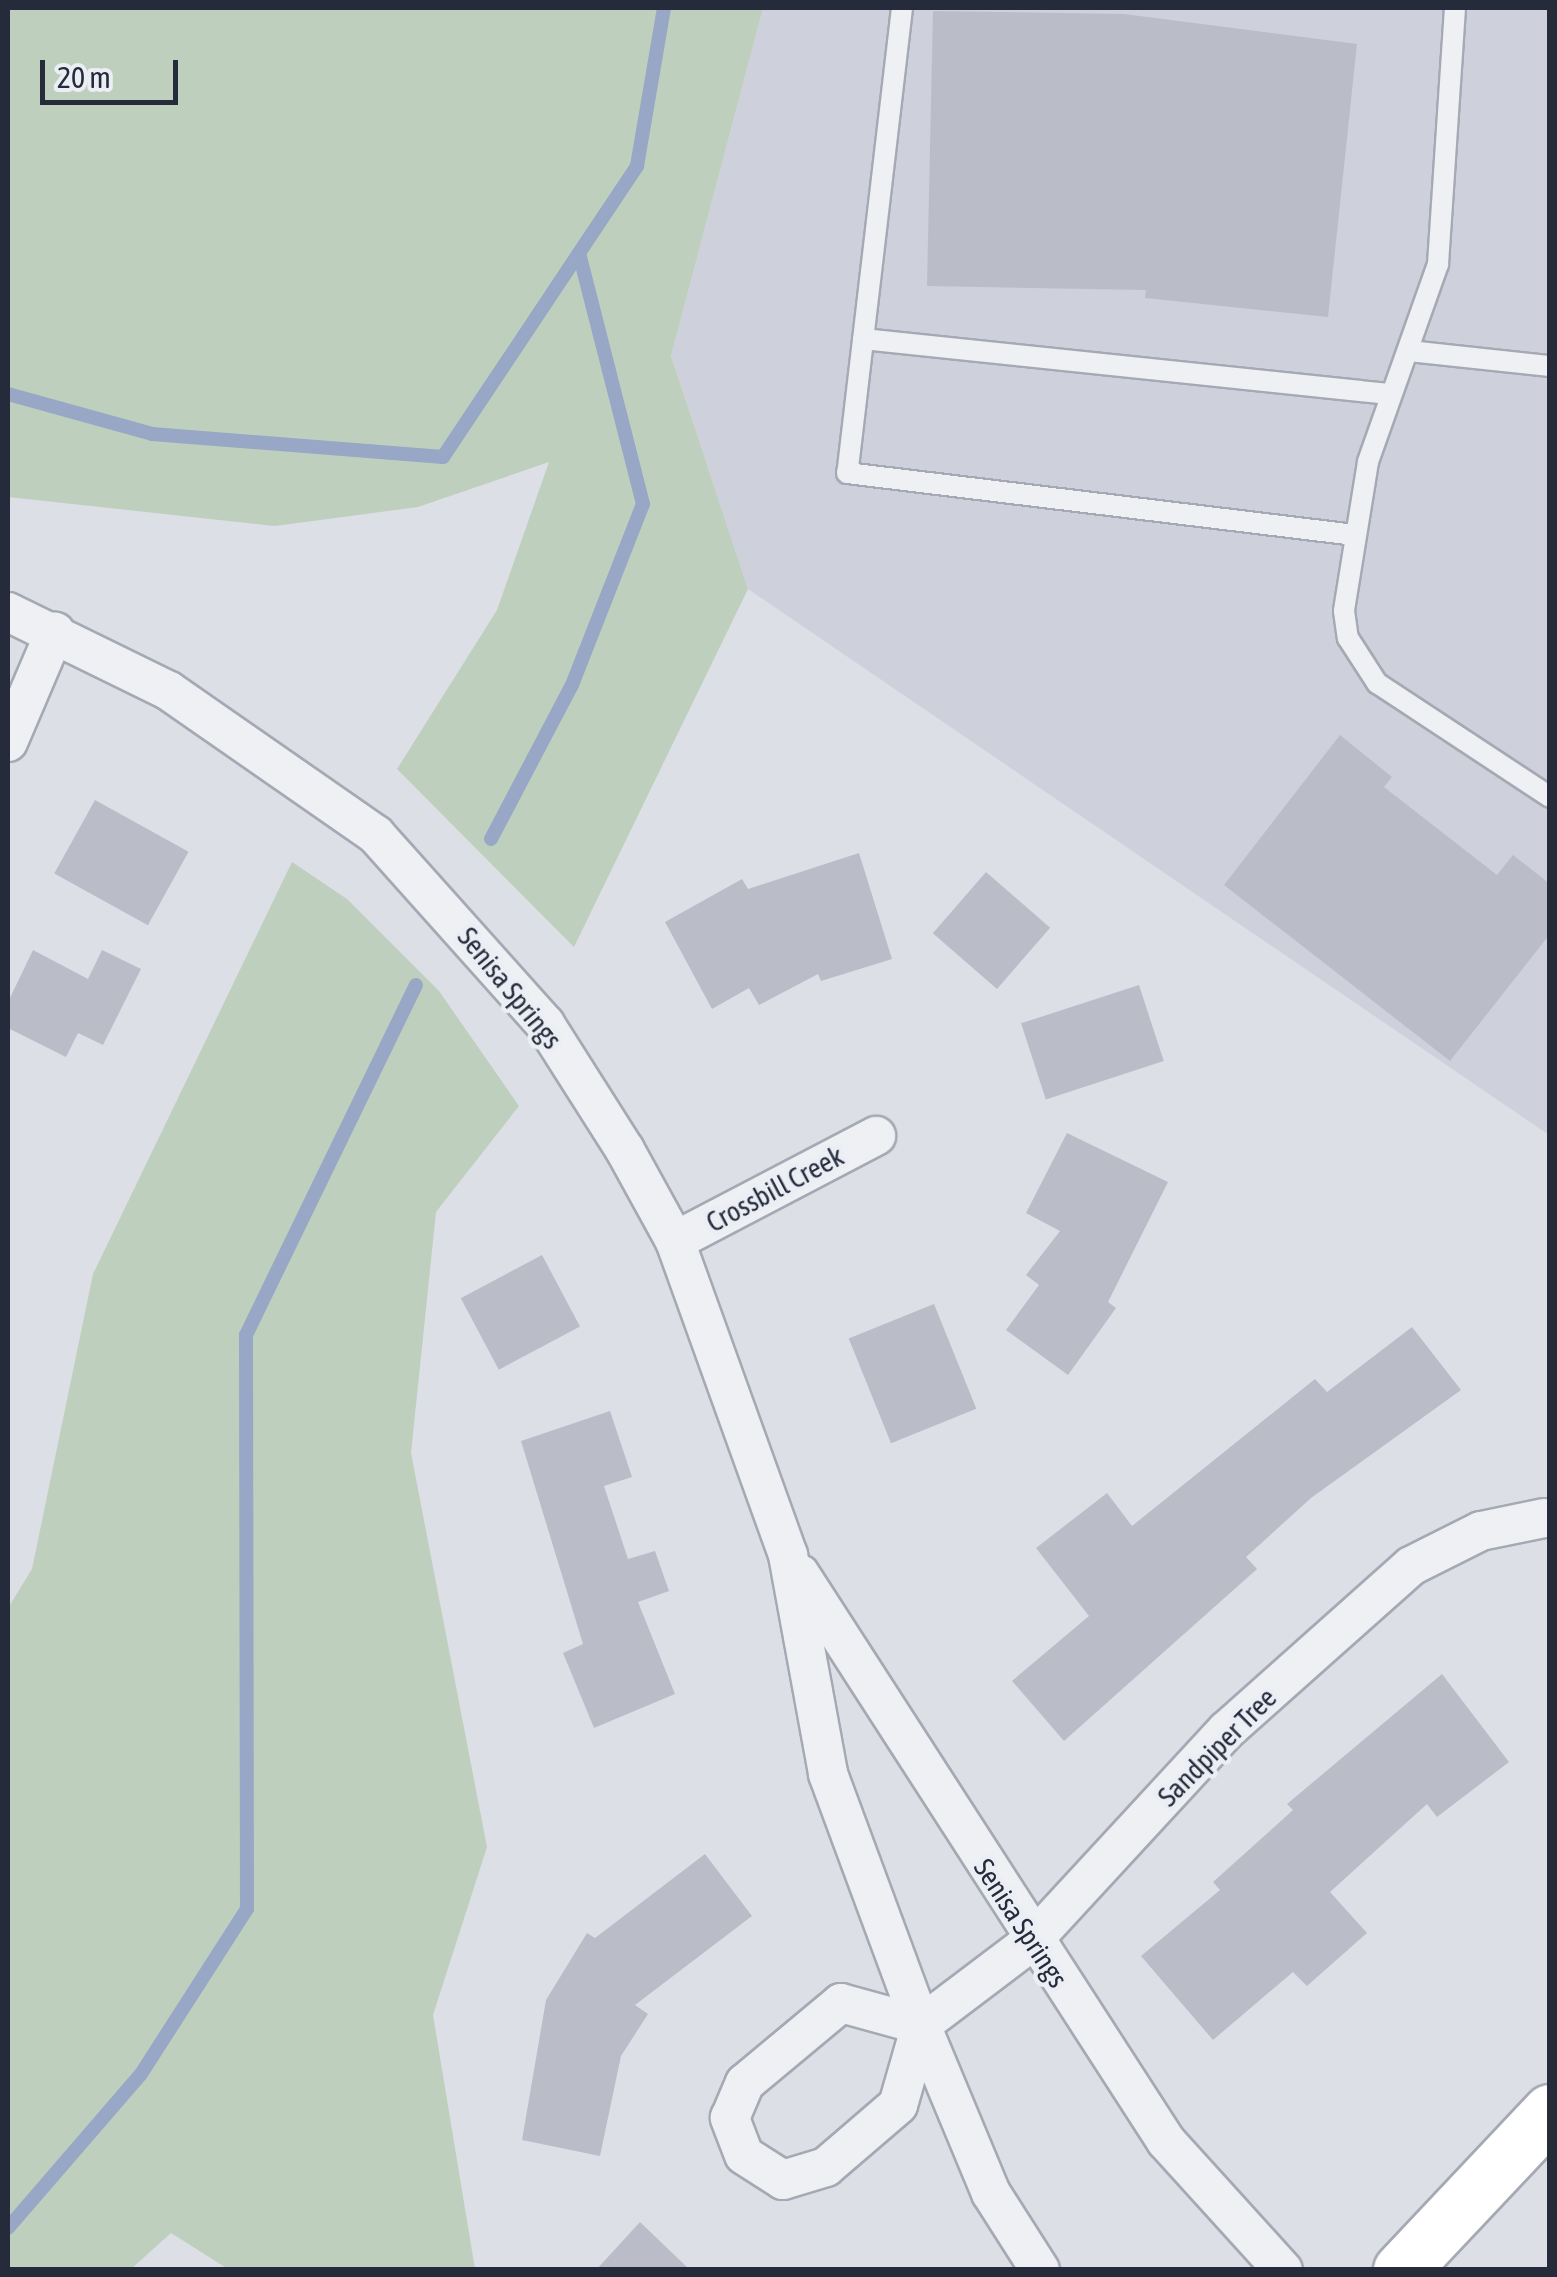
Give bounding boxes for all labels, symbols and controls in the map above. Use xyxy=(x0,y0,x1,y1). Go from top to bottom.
scale bar xyxy=(45,40,182,102)
text: 20 m xyxy=(57,60,111,94)
street label: Senisa Springs xyxy=(451,921,569,1055)
street label: Crossbill Creek xyxy=(701,1139,849,1239)
street label: Sandpiper Tree xyxy=(1151,1681,1283,1813)
street label: Senisa Springs xyxy=(967,1852,1075,1994)

